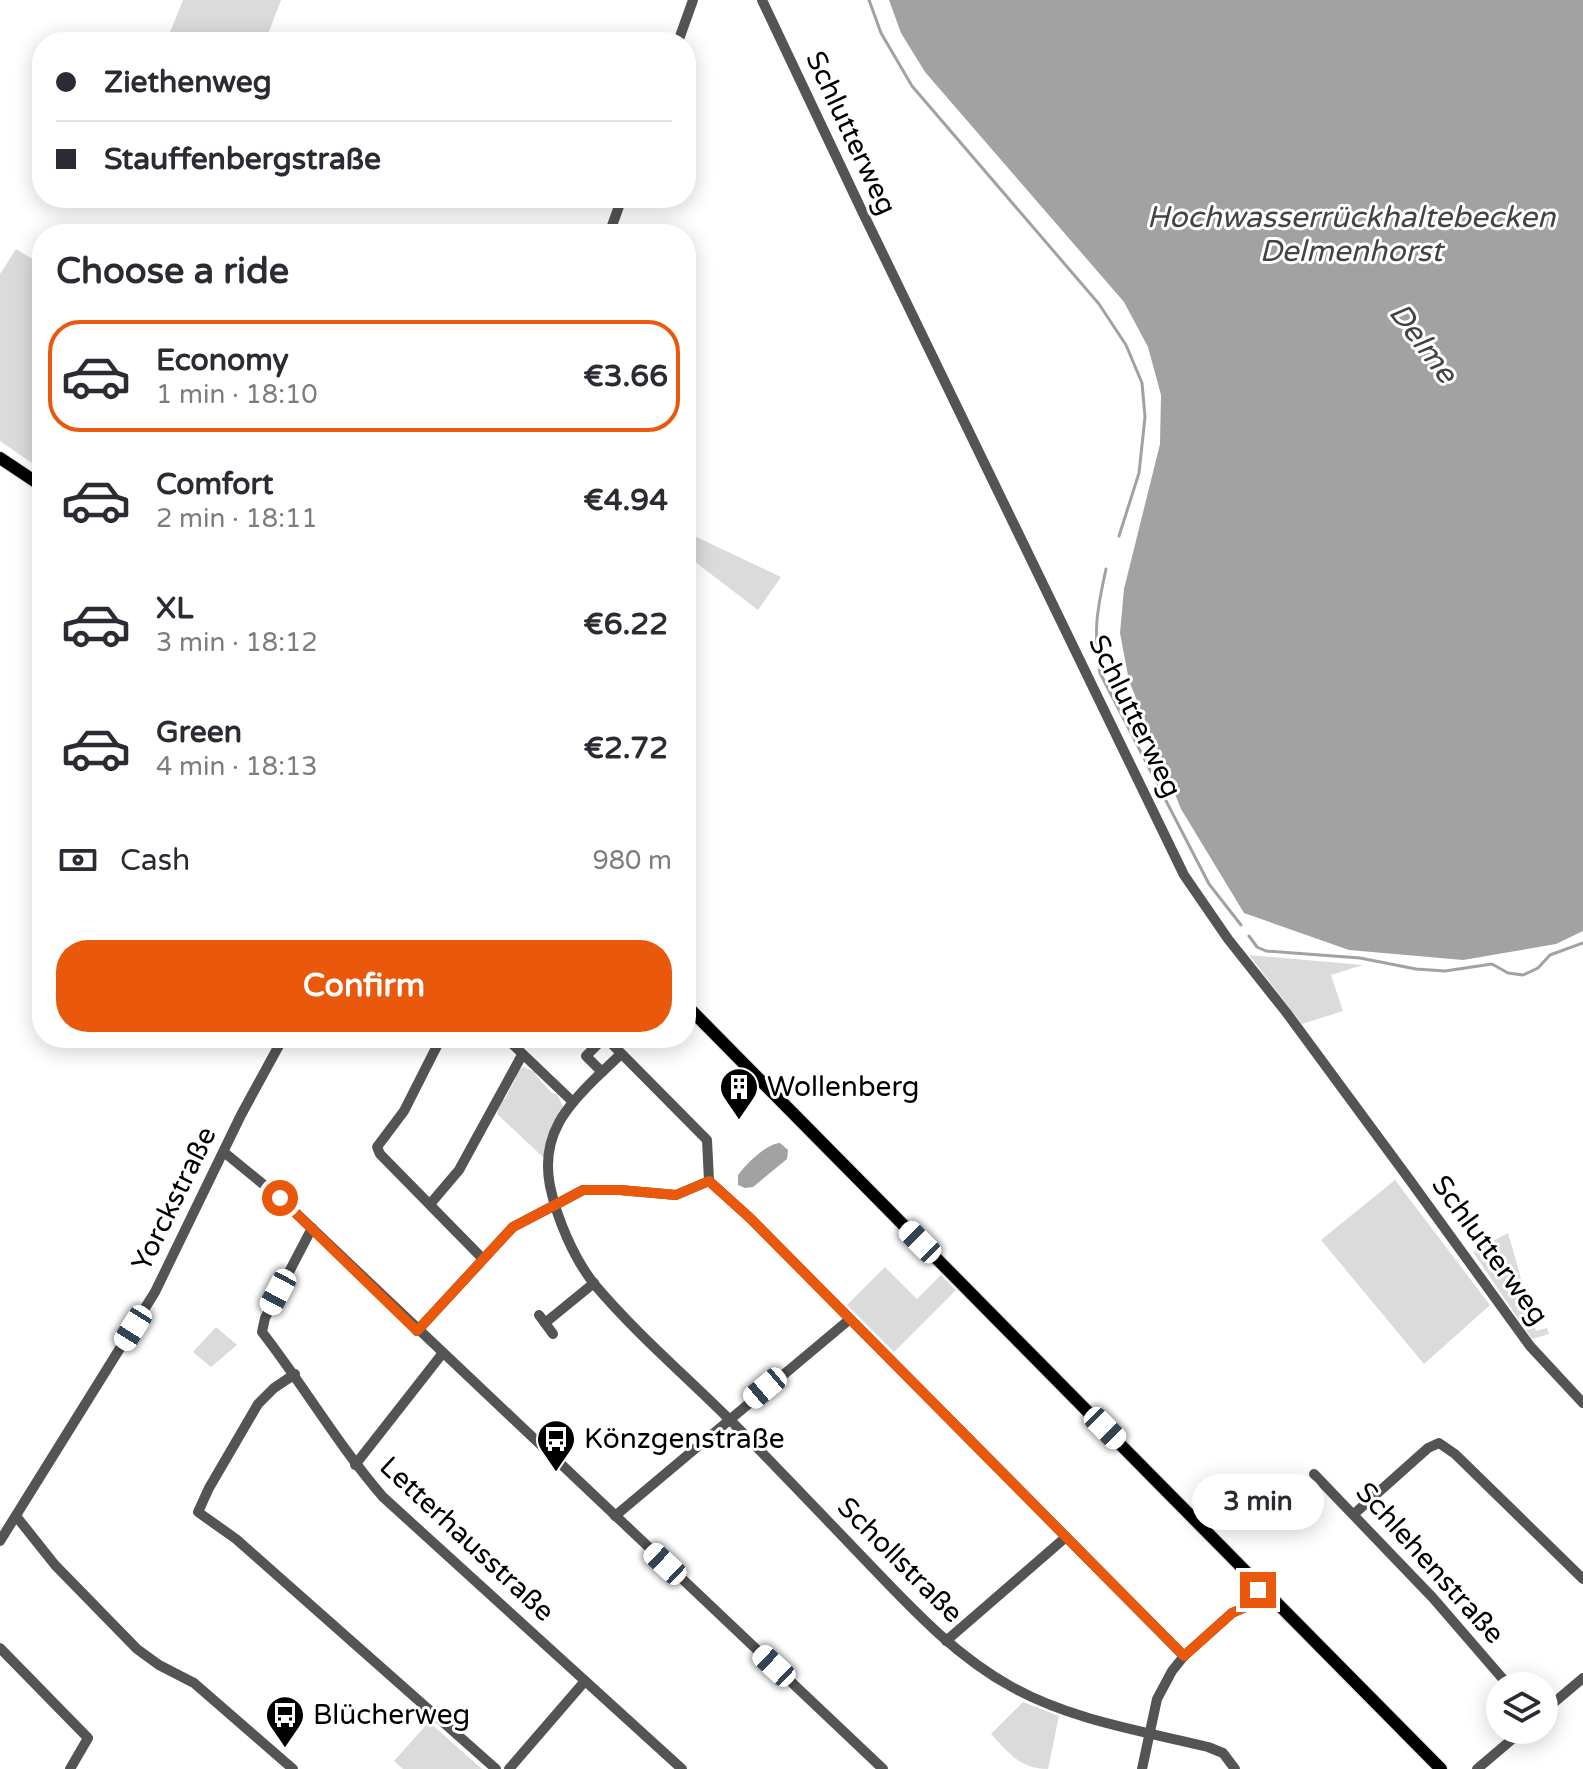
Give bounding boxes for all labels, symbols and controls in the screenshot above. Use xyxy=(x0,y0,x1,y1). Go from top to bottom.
street label: Schlutterweg xyxy=(798,46,904,220)
text: Ziethenweg xyxy=(104,64,272,101)
text: Stauffenbergstraße xyxy=(104,141,381,178)
water label: Hochwasserrückhaltebecken Delmenhorst xyxy=(1147,199,1556,270)
text: Choose a ride xyxy=(56,250,289,293)
water label: Delme xyxy=(1381,296,1466,392)
icon: car xyxy=(60,340,132,412)
text: Economy xyxy=(156,342,289,379)
text: €3.66 xyxy=(583,358,668,395)
text: 1 min · 18:10 xyxy=(156,379,318,410)
icon: car xyxy=(60,464,132,536)
text: Comfort xyxy=(156,466,274,503)
text: €4.94 xyxy=(583,482,668,519)
text: 2 min · 18:11 xyxy=(156,503,318,534)
icon: car xyxy=(60,588,132,660)
text: XL xyxy=(156,590,193,627)
text: €6.22 xyxy=(583,606,668,643)
text: 3 min · 18:12 xyxy=(156,627,318,658)
street label: Schlutterweg xyxy=(1081,629,1189,803)
icon: car xyxy=(60,712,132,784)
text: Green xyxy=(156,714,242,751)
text: €2.72 xyxy=(584,730,668,767)
text: 4 min · 18:13 xyxy=(156,751,318,782)
icon: cash xyxy=(56,838,100,882)
text: Cash xyxy=(120,842,190,879)
text: 980 m xyxy=(592,845,672,876)
button: Confirm xyxy=(56,940,672,1032)
building icon: Wollenberg xyxy=(718,1066,760,1121)
place label: Wollenberg xyxy=(767,1070,919,1104)
street label: Yorckstraße xyxy=(124,1121,224,1277)
street label: Schlutterweg xyxy=(1424,1169,1556,1331)
route start xyxy=(262,1180,298,1216)
car xyxy=(895,1217,945,1267)
car xyxy=(256,1265,300,1319)
car xyxy=(110,1301,156,1355)
car xyxy=(739,1363,791,1413)
car xyxy=(1080,1403,1130,1453)
bus stop icon: Könzgenstraße xyxy=(535,1418,577,1473)
place label: Könzgenstraße xyxy=(584,1422,785,1456)
street label: Letterhausstraße xyxy=(373,1449,561,1629)
callout: 3 min xyxy=(1192,1474,1324,1530)
street label: Schlehenstraße xyxy=(1349,1475,1511,1651)
text: 3 min xyxy=(1223,1486,1293,1517)
street label: Schollstraße xyxy=(830,1490,970,1630)
car xyxy=(639,1539,691,1589)
route end xyxy=(1240,1572,1276,1608)
car xyxy=(748,1641,800,1691)
map controls xyxy=(1486,1672,1558,1744)
button: layers xyxy=(1486,1672,1558,1744)
bus stop icon: Blücherweg xyxy=(264,1694,306,1749)
place label: Blücherweg xyxy=(313,1698,470,1732)

